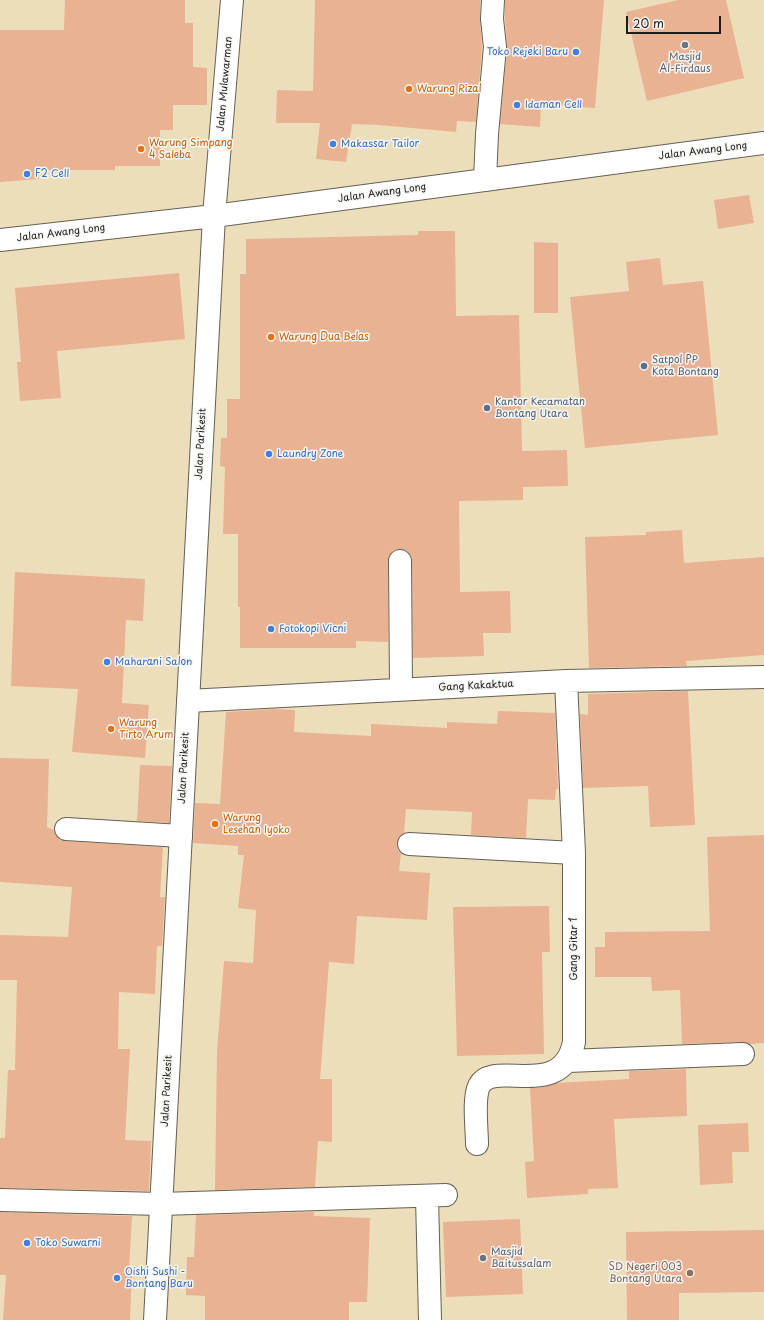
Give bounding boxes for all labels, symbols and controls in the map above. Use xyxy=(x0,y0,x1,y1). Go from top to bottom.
scale bar xyxy=(628,8,723,34)
text: 20 m xyxy=(633,14,664,32)
street label: Jalan Mulawarman xyxy=(215,36,235,132)
marker: Masjid Al-Firdaus xyxy=(680,40,690,50)
place label: Toko Rejeki Baru xyxy=(487,46,568,58)
marker: Toko Rejeki Baru xyxy=(571,47,581,57)
place label: Masjid Al-Firdaus xyxy=(660,51,710,74)
place label: Warung Rizal xyxy=(417,83,482,95)
marker: Warung Rizal xyxy=(404,84,414,94)
place label: Idaman Cell xyxy=(525,99,582,111)
marker: Idaman Cell xyxy=(512,100,522,110)
place label: Warung Simpang 4 Saleba xyxy=(149,137,232,160)
place label: Makassar Tailor xyxy=(341,138,419,150)
marker: Makassar Tailor xyxy=(328,139,338,149)
street label: Jalan Awang Long xyxy=(658,140,748,162)
marker: Warung Simpang 4 Saleba xyxy=(136,144,146,154)
place label: F2 Cell xyxy=(35,168,69,180)
marker: F2 Cell xyxy=(22,169,32,179)
street label: Jalan Awang Long xyxy=(337,181,427,205)
street label: Jalan Awang Long xyxy=(16,222,106,244)
place label: Warung Dua Belas xyxy=(279,331,369,343)
marker: Warung Dua Belas xyxy=(266,332,276,342)
place label: Satpol PP Kota Bontang xyxy=(652,354,719,378)
marker: Satpol PP Kota Bontang xyxy=(639,361,649,371)
place label: Kantor Kecamatan Bontang Utara xyxy=(495,396,585,420)
marker: Kantor Kecamatan Bontang Utara xyxy=(482,403,492,413)
street label: Jalan Parikesit xyxy=(193,408,209,480)
place label: Laundry Zone xyxy=(277,448,343,460)
marker: Laundry Zone xyxy=(264,449,274,459)
place label: Fotokopi Vicni xyxy=(279,623,346,635)
marker: Fotokopi Vicni xyxy=(266,624,276,634)
place label: Maharani Salon xyxy=(115,656,192,668)
marker: Maharani Salon xyxy=(102,657,112,667)
street label: Gang Kakaktua xyxy=(438,678,514,694)
place label: Warung Tirto Arum xyxy=(119,717,173,740)
marker: Warung Tirto Arum xyxy=(106,724,116,734)
street label: Jalan Parikesit xyxy=(176,732,192,804)
place label: Warung Lesehan Iyoko xyxy=(223,812,290,836)
marker: Warung Lesehan Iyoko xyxy=(210,819,220,829)
street label: Gang Gitar 1 xyxy=(568,918,580,980)
street label: Jalan Parikesit xyxy=(159,1055,175,1127)
place label: Toko Suwarni xyxy=(35,1237,101,1249)
marker: Toko Suwarni xyxy=(22,1238,32,1248)
place label: Masjid Baitussalam xyxy=(491,1246,551,1270)
marker: Masjid Baitussalam xyxy=(478,1253,488,1263)
place label: SD Negeri 003 Bontang Utara xyxy=(609,1261,682,1284)
place label: Oishi Sushi - Bontang Baru xyxy=(125,1266,193,1290)
marker: SD Negeri 003 Bontang Utara xyxy=(685,1268,695,1278)
marker: Oishi Sushi - Bontang Baru xyxy=(112,1273,122,1283)

